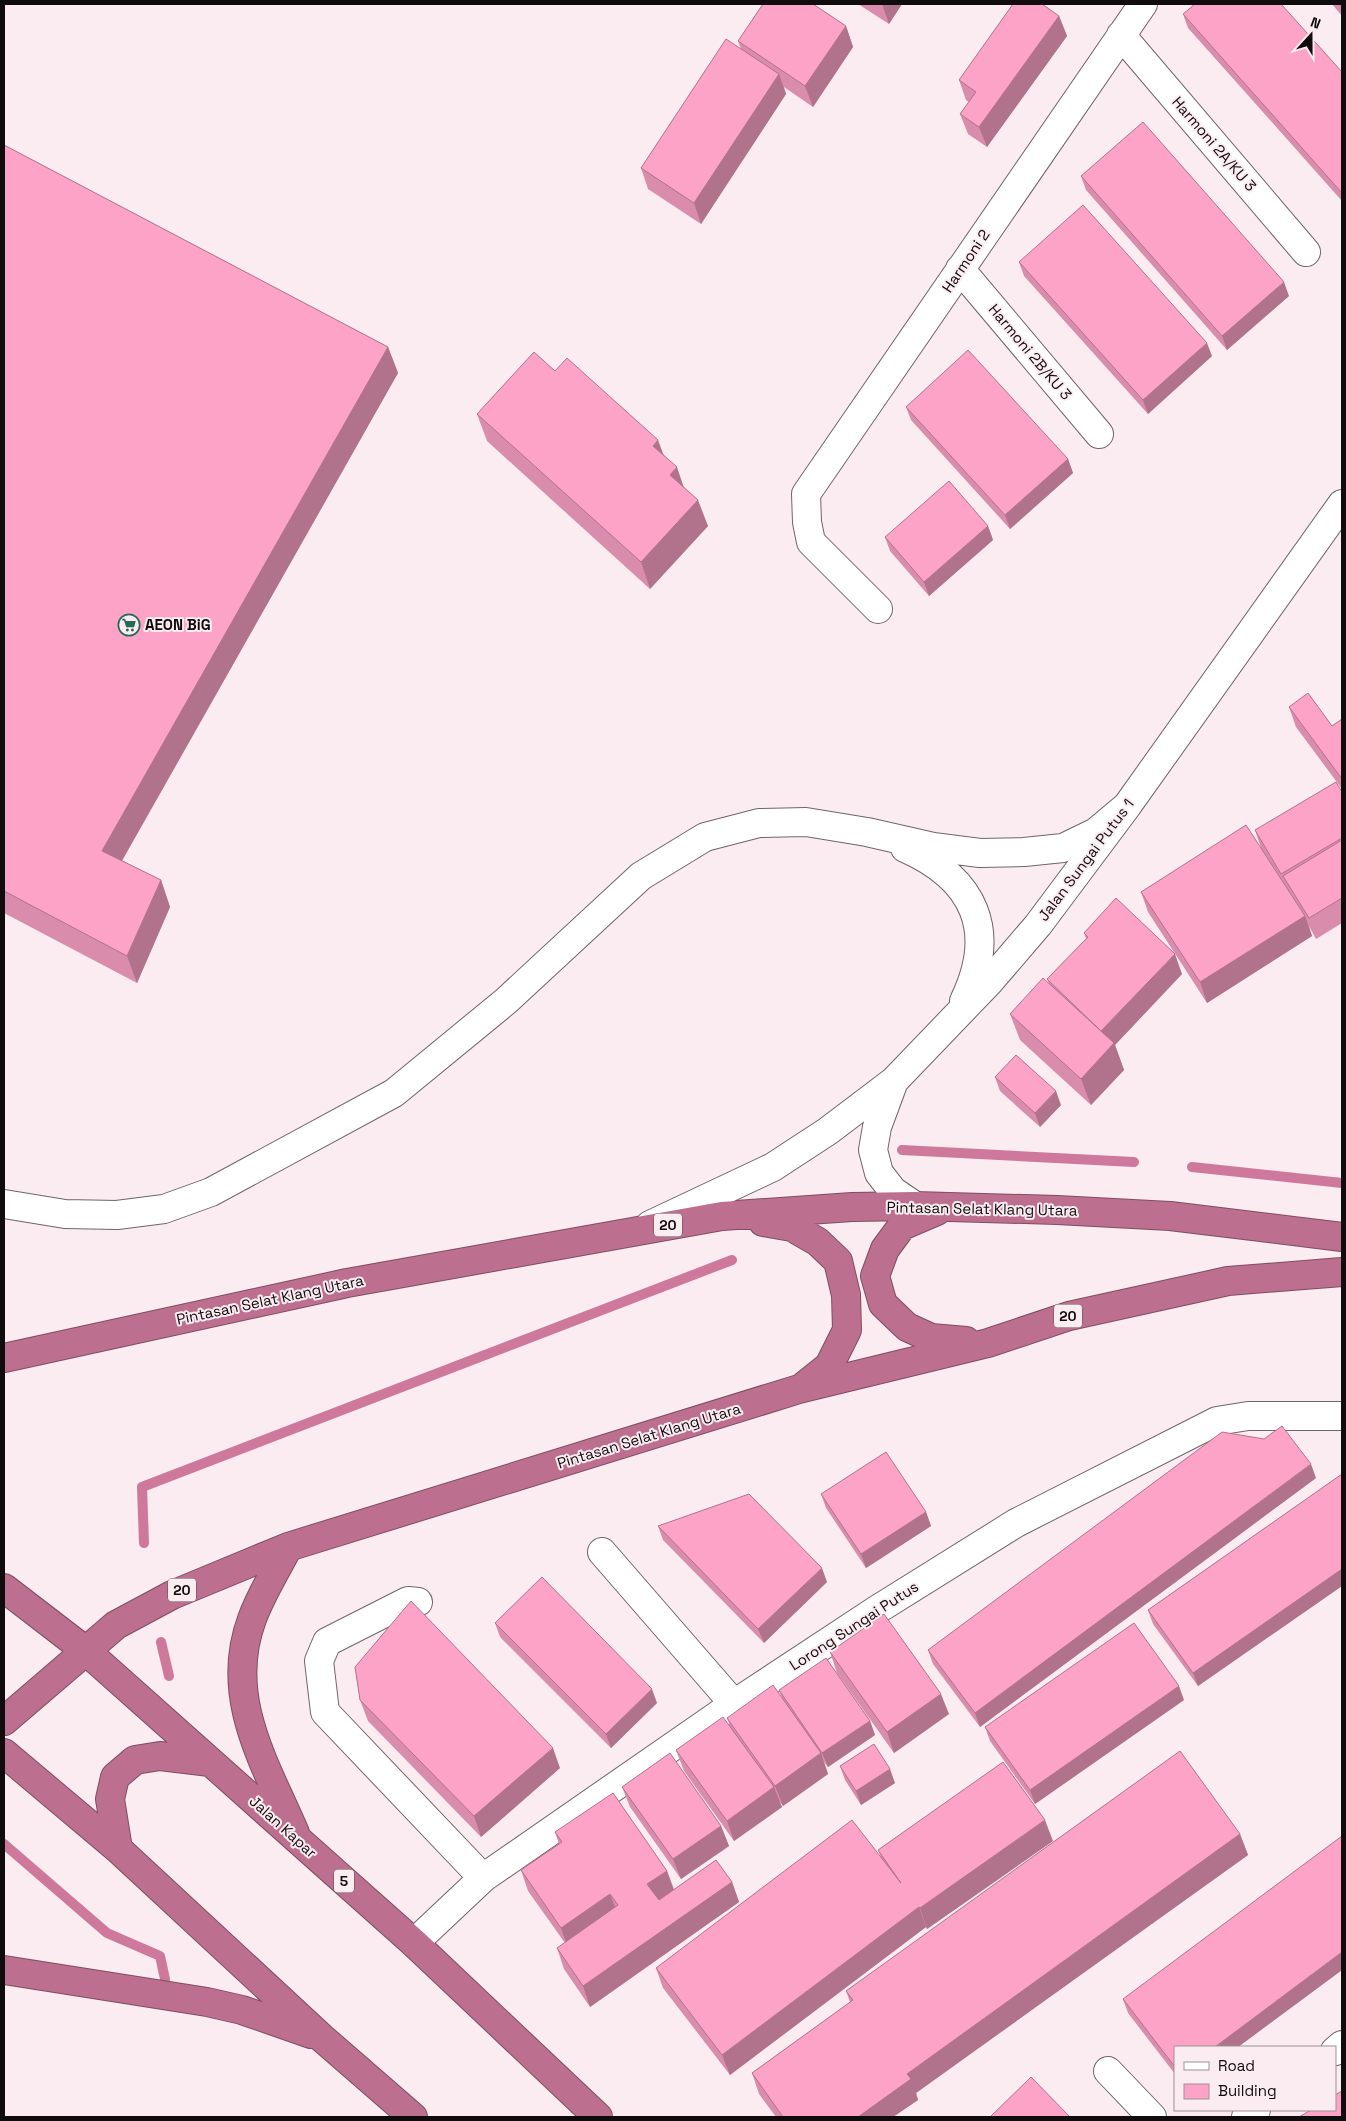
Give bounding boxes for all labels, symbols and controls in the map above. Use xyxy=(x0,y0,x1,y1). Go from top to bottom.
north arrow xyxy=(1286,10,1336,60)
text: N xyxy=(1308,13,1323,33)
street label: Harmoni 2A/KU 3 xyxy=(1168,92,1261,195)
street label: Harmoni 2 xyxy=(938,226,994,296)
street label: Harmoni 2B/KU 3 xyxy=(985,300,1076,404)
supermarket icon: AEON BiG xyxy=(117,613,141,637)
place label: AEON BiG xyxy=(145,615,211,634)
street label: Jalan Sungai Putus 1 xyxy=(1033,795,1138,925)
street label: Pintasan Selat Klang Utara xyxy=(886,1197,1078,1220)
road number: 20 xyxy=(654,1214,682,1236)
street label: Pintasan Selat Klang Utara xyxy=(175,1270,366,1329)
road number: 20 xyxy=(1054,1304,1082,1328)
street label: Pintasan Selat Klang Utara xyxy=(555,1398,743,1473)
street label: Lorong Sungai Putus xyxy=(786,1577,922,1674)
road number: 20 xyxy=(168,1578,196,1602)
street label: Jalan Kapar xyxy=(246,1791,321,1862)
road number: 5 xyxy=(334,1870,354,1892)
legend xyxy=(1174,2046,1336,2111)
text: Road xyxy=(1218,2056,1255,2075)
text: Building xyxy=(1218,2081,1277,2100)

